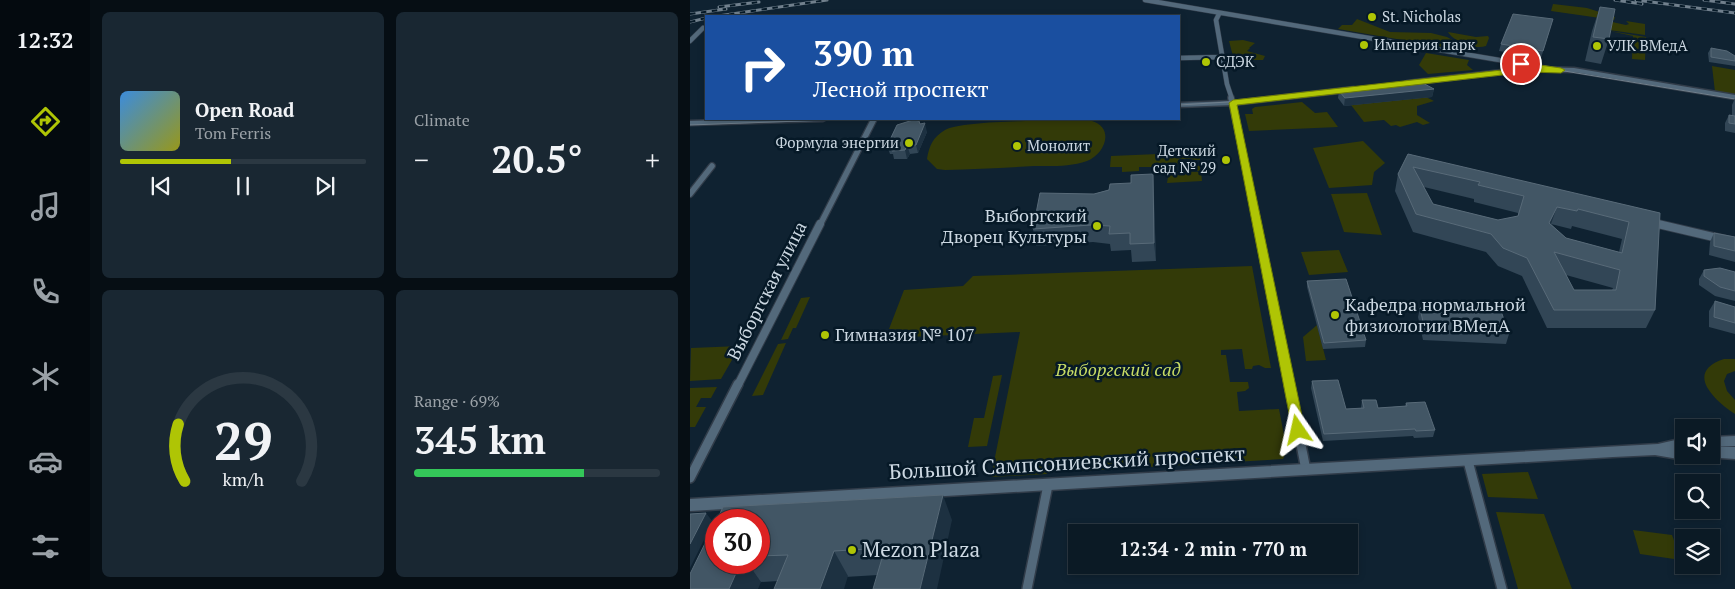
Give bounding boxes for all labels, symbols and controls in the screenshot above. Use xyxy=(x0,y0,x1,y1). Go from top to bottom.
place label: St. Nicholas xyxy=(1382,6,1461,26)
marker: St. Nicholas xyxy=(1366,11,1378,23)
text: 12:32 xyxy=(16,25,74,54)
text: 390 m xyxy=(813,30,914,76)
place label: Империя парк xyxy=(1374,34,1476,54)
icon: right xyxy=(730,35,795,100)
place label: УЛК ВМедА xyxy=(1607,35,1689,55)
marker: Империя парк xyxy=(1358,39,1370,51)
marker: УЛК ВМедА xyxy=(1591,40,1603,52)
pin xyxy=(1500,43,1542,85)
icon: arrive xyxy=(1507,50,1535,78)
place label: СДЭК xyxy=(1216,51,1255,71)
marker: СДЭК xyxy=(1200,56,1212,68)
text: Лесной проспект xyxy=(813,74,989,103)
text: Open Road xyxy=(195,97,295,122)
icon: directions xyxy=(28,104,63,139)
text: Climate xyxy=(414,109,470,131)
text: Tom Ferris xyxy=(195,122,271,144)
place label: Формула энергии xyxy=(775,132,899,152)
text: 20.5° xyxy=(491,134,583,184)
place label: Монолит xyxy=(1027,135,1091,155)
marker: Формула энергии xyxy=(903,137,915,149)
marker: Монолит xyxy=(1011,140,1023,152)
place label: Детский сад № 29 xyxy=(1153,140,1216,177)
text: − xyxy=(414,141,429,178)
text: + xyxy=(645,141,660,178)
marker: Детский сад № 29 xyxy=(1220,154,1232,166)
icon: previous xyxy=(147,172,175,200)
icon: pause xyxy=(229,172,257,200)
icon: next xyxy=(311,172,339,200)
icon: music xyxy=(28,189,63,224)
place label: Выборгский Дворец Культуры xyxy=(941,203,1087,248)
street label: Выборгская улица xyxy=(721,217,811,364)
marker: Выборгский Дворец Культуры xyxy=(1091,220,1103,232)
icon: phone xyxy=(28,274,63,309)
place label: Кафедра нормальной физиологии ВМедА xyxy=(1345,292,1526,337)
marker: Кафедра нормальной физиологии ВМедА xyxy=(1329,309,1341,321)
place label: Гимназия № 107 xyxy=(835,322,975,346)
marker: Гимназия № 107 xyxy=(819,329,831,341)
park label: Выборгский сад xyxy=(1054,357,1181,381)
icon: climate xyxy=(28,359,63,394)
text: Range · 69% xyxy=(414,390,500,412)
position arrow xyxy=(1271,403,1323,455)
text: 29 xyxy=(214,406,272,475)
text: 345 km xyxy=(414,415,546,465)
map controls xyxy=(1675,419,1720,574)
button: sound xyxy=(1675,419,1720,464)
street label: Большой Сампсониевский проспект xyxy=(888,439,1246,485)
icon: car xyxy=(28,444,63,479)
text: km/h xyxy=(222,467,264,491)
button: search xyxy=(1675,474,1720,519)
speed limit sign: 30 xyxy=(705,509,770,574)
icon: filters xyxy=(28,529,63,564)
button: layers xyxy=(1675,529,1720,574)
place label: Mezon Plaza xyxy=(862,535,980,563)
text: 12:34 · 2 min · 770 m xyxy=(1119,536,1307,561)
marker: Mezon Plaza xyxy=(846,544,858,556)

